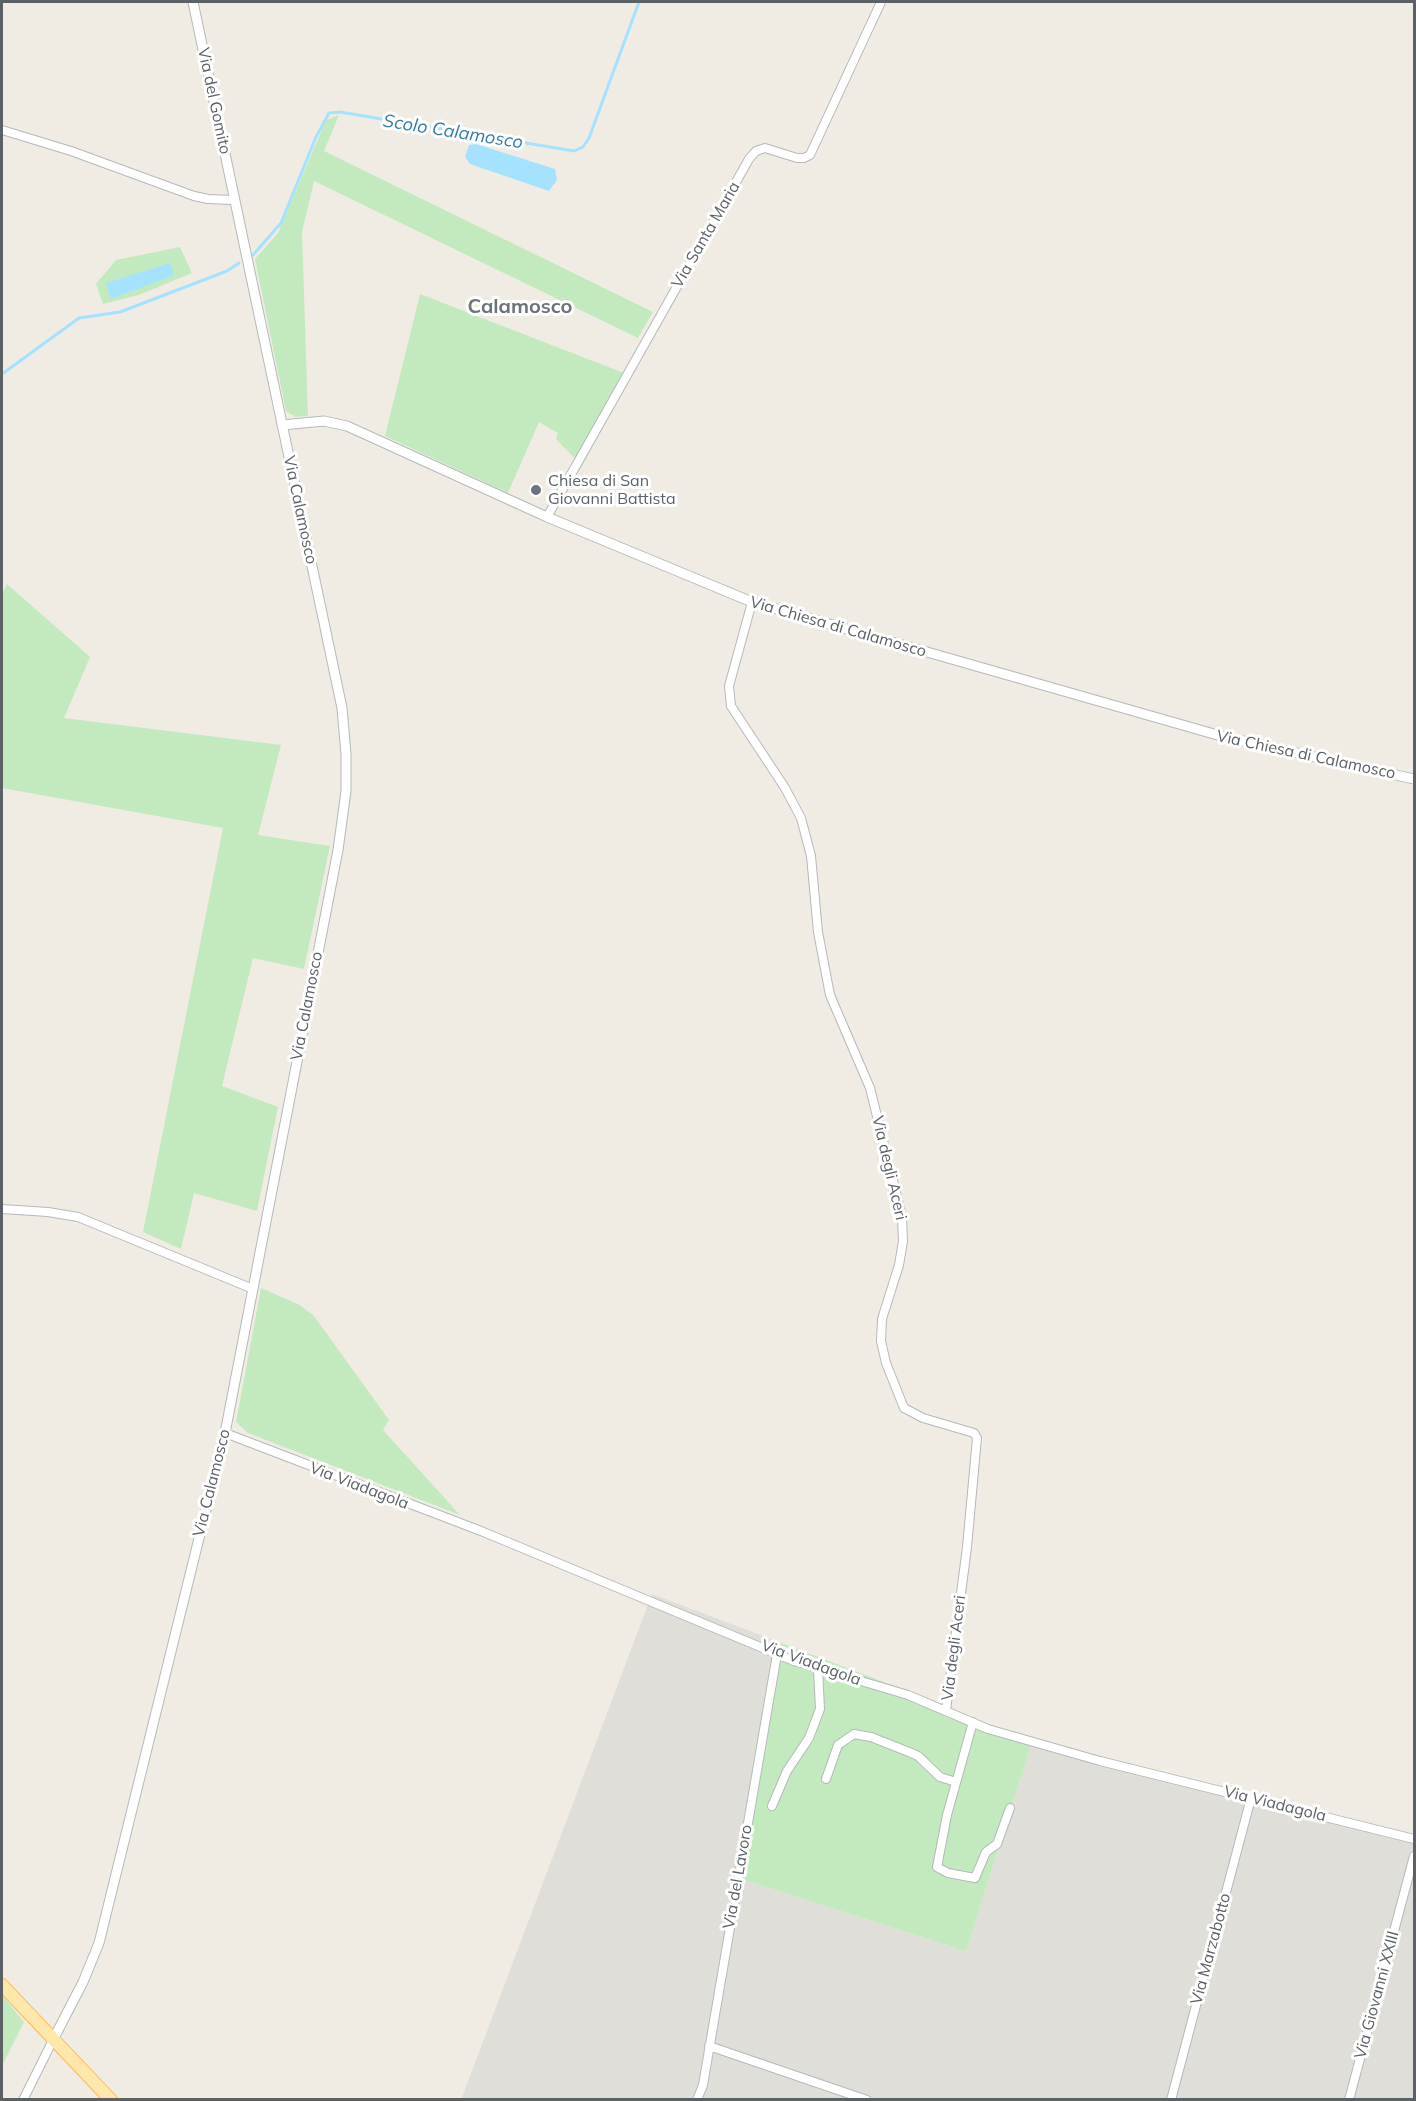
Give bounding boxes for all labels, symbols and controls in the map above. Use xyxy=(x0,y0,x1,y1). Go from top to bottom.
street label: Via del Gomito xyxy=(193,46,235,156)
water label: Scolo Calamosco xyxy=(381,110,525,154)
street label: Via Santa Maria xyxy=(668,178,744,292)
district label: Calamosco xyxy=(468,295,572,319)
street label: Via Calamosco xyxy=(279,454,321,566)
place label: Chiesa di San Giovanni Battista xyxy=(548,471,676,509)
marker: Chiesa di San Giovanni Battista xyxy=(529,483,543,497)
street label: Via Chiesa di Calamosco xyxy=(748,593,928,661)
street label: Via Chiesa di Calamosco xyxy=(1215,727,1397,783)
street label: Via Calamosco xyxy=(287,950,327,1062)
street label: Via degli Aceri xyxy=(868,1114,910,1222)
street label: Via Calamosco xyxy=(189,1427,235,1539)
street label: Via Viadagola xyxy=(307,1458,411,1514)
street label: Via degli Aceri xyxy=(938,1594,970,1702)
street label: Via Viadagola xyxy=(759,1636,863,1690)
street label: Via Viadagola xyxy=(1222,1782,1328,1826)
street label: Via del Lavoro xyxy=(719,1823,757,1931)
street label: Via Marzabotto xyxy=(1187,1891,1235,2007)
street label: Via Giovanni XXIII xyxy=(1351,1929,1403,2061)

